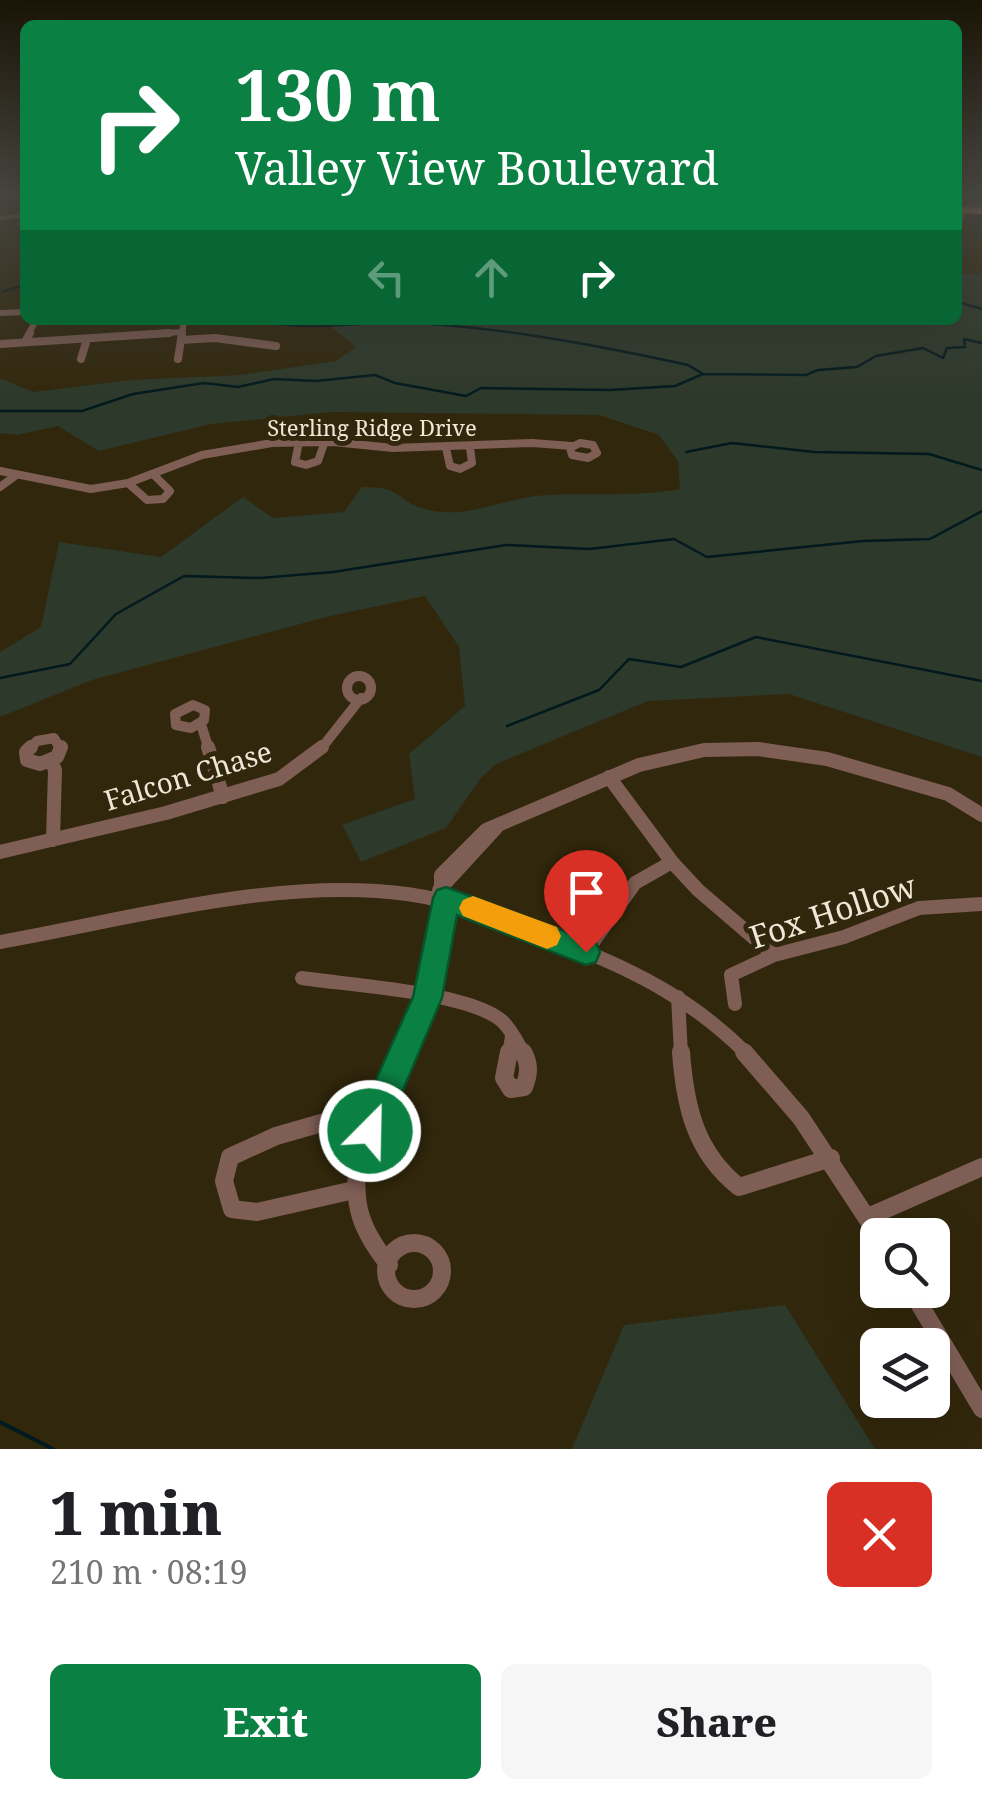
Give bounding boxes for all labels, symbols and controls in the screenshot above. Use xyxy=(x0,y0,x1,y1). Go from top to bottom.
text: 130 m xyxy=(235,46,441,142)
icon: right xyxy=(70,60,200,190)
text: Valley View Boulevard xyxy=(235,137,719,198)
icon: left xyxy=(359,250,414,305)
icon: ahead xyxy=(464,250,519,305)
icon: right xyxy=(569,250,624,305)
street label: Sterling Ridge Drive xyxy=(267,412,477,442)
street label: Falcon Chase xyxy=(99,732,276,819)
pin xyxy=(544,850,629,953)
street label: Fox Hollow xyxy=(744,863,922,958)
icon: arrive xyxy=(559,865,614,920)
position arrow xyxy=(318,1079,422,1183)
map controls xyxy=(860,1218,950,1418)
button: search xyxy=(860,1218,950,1308)
button: layers xyxy=(860,1328,950,1418)
text: 1 min xyxy=(50,1471,222,1553)
button: close xyxy=(827,1482,932,1587)
text: 210 m · 08:19 xyxy=(50,1550,248,1593)
button: Exit xyxy=(50,1664,481,1779)
button: Share xyxy=(501,1664,932,1779)

